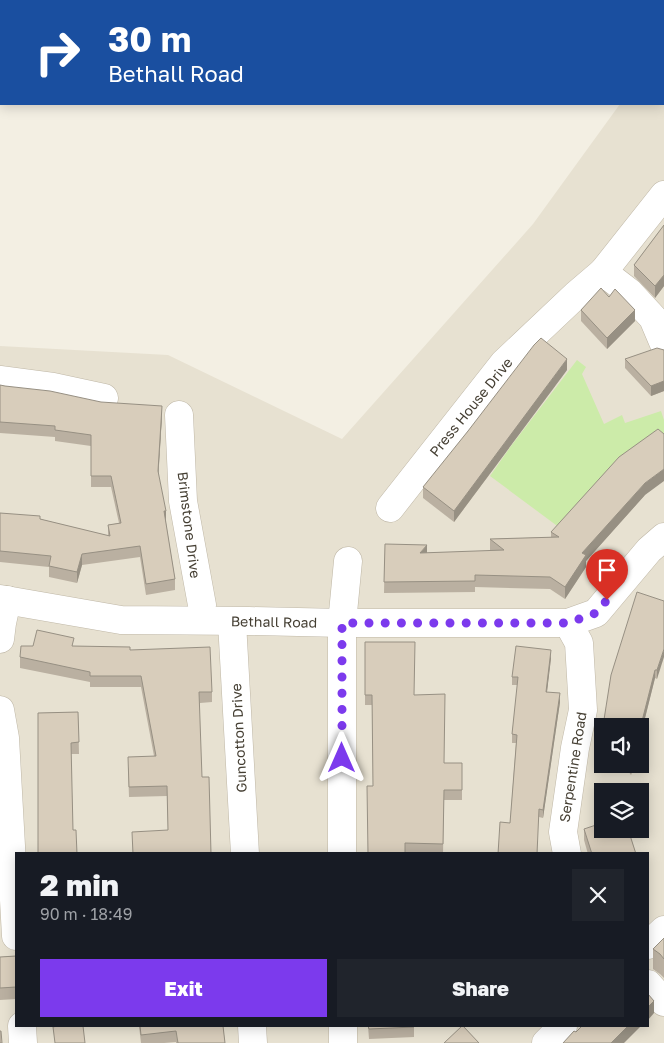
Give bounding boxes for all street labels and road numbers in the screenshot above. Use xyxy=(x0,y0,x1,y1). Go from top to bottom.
street label: Press House Drive xyxy=(426,354,516,460)
street label: Brimstone Drive xyxy=(175,471,204,579)
street label: Bethall Road xyxy=(231,612,317,631)
street label: Guncotton Drive xyxy=(227,683,250,793)
street label: Serpentine Road xyxy=(555,710,590,823)

